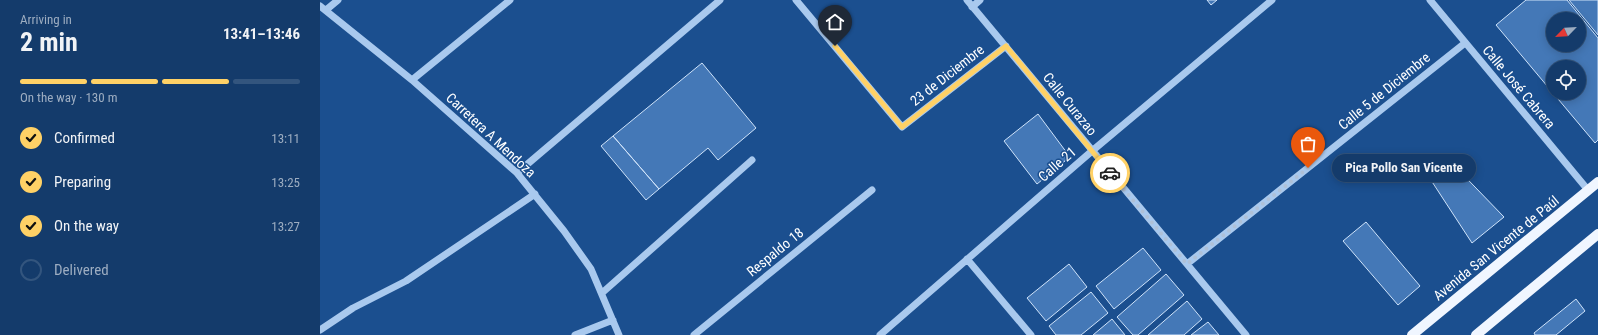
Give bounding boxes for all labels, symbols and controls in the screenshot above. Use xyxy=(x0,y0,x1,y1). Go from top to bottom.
pin xyxy=(818,5,852,46)
icon: home xyxy=(824,11,846,33)
text: Arriving in xyxy=(20,12,72,27)
north arrow xyxy=(1546,12,1586,52)
map controls xyxy=(1546,12,1586,100)
text: 13:41–13:46 xyxy=(223,25,300,43)
text: 2 min xyxy=(20,27,78,57)
street label: 23 de Diciembre xyxy=(907,41,987,109)
street label: Calle José Cabrera xyxy=(1480,42,1558,132)
street label: Calle 5 de Diciembre xyxy=(1335,49,1433,133)
button: locate xyxy=(1546,60,1586,100)
street label: Calle Curazao xyxy=(1040,69,1100,139)
text: On the way · 130 m xyxy=(20,90,117,105)
street label: Carretera A Mendoza xyxy=(443,90,539,180)
icon: check xyxy=(20,127,42,149)
pin xyxy=(1291,127,1325,168)
text: Confirmed xyxy=(54,129,115,147)
text: 13:11 xyxy=(271,131,300,146)
icon: bag xyxy=(1297,133,1319,155)
street label: Calle 21 xyxy=(1035,143,1079,185)
courier xyxy=(1090,153,1130,193)
callout: Pica Pollo San Vicente xyxy=(1332,154,1476,182)
text: Pica Pollo San Vicente xyxy=(1345,160,1463,175)
icon: car xyxy=(1099,162,1121,184)
icon: check xyxy=(20,171,42,193)
text: Preparing xyxy=(54,173,111,191)
text: 13:25 xyxy=(271,175,300,190)
street label: Avenida San Vicente de Paúl xyxy=(1430,192,1562,304)
icon: check xyxy=(20,215,42,237)
text: On the way xyxy=(54,217,119,235)
text: 13:27 xyxy=(271,219,300,234)
street label: Respaldo 18 xyxy=(743,224,807,280)
text: Delivered xyxy=(54,261,109,279)

